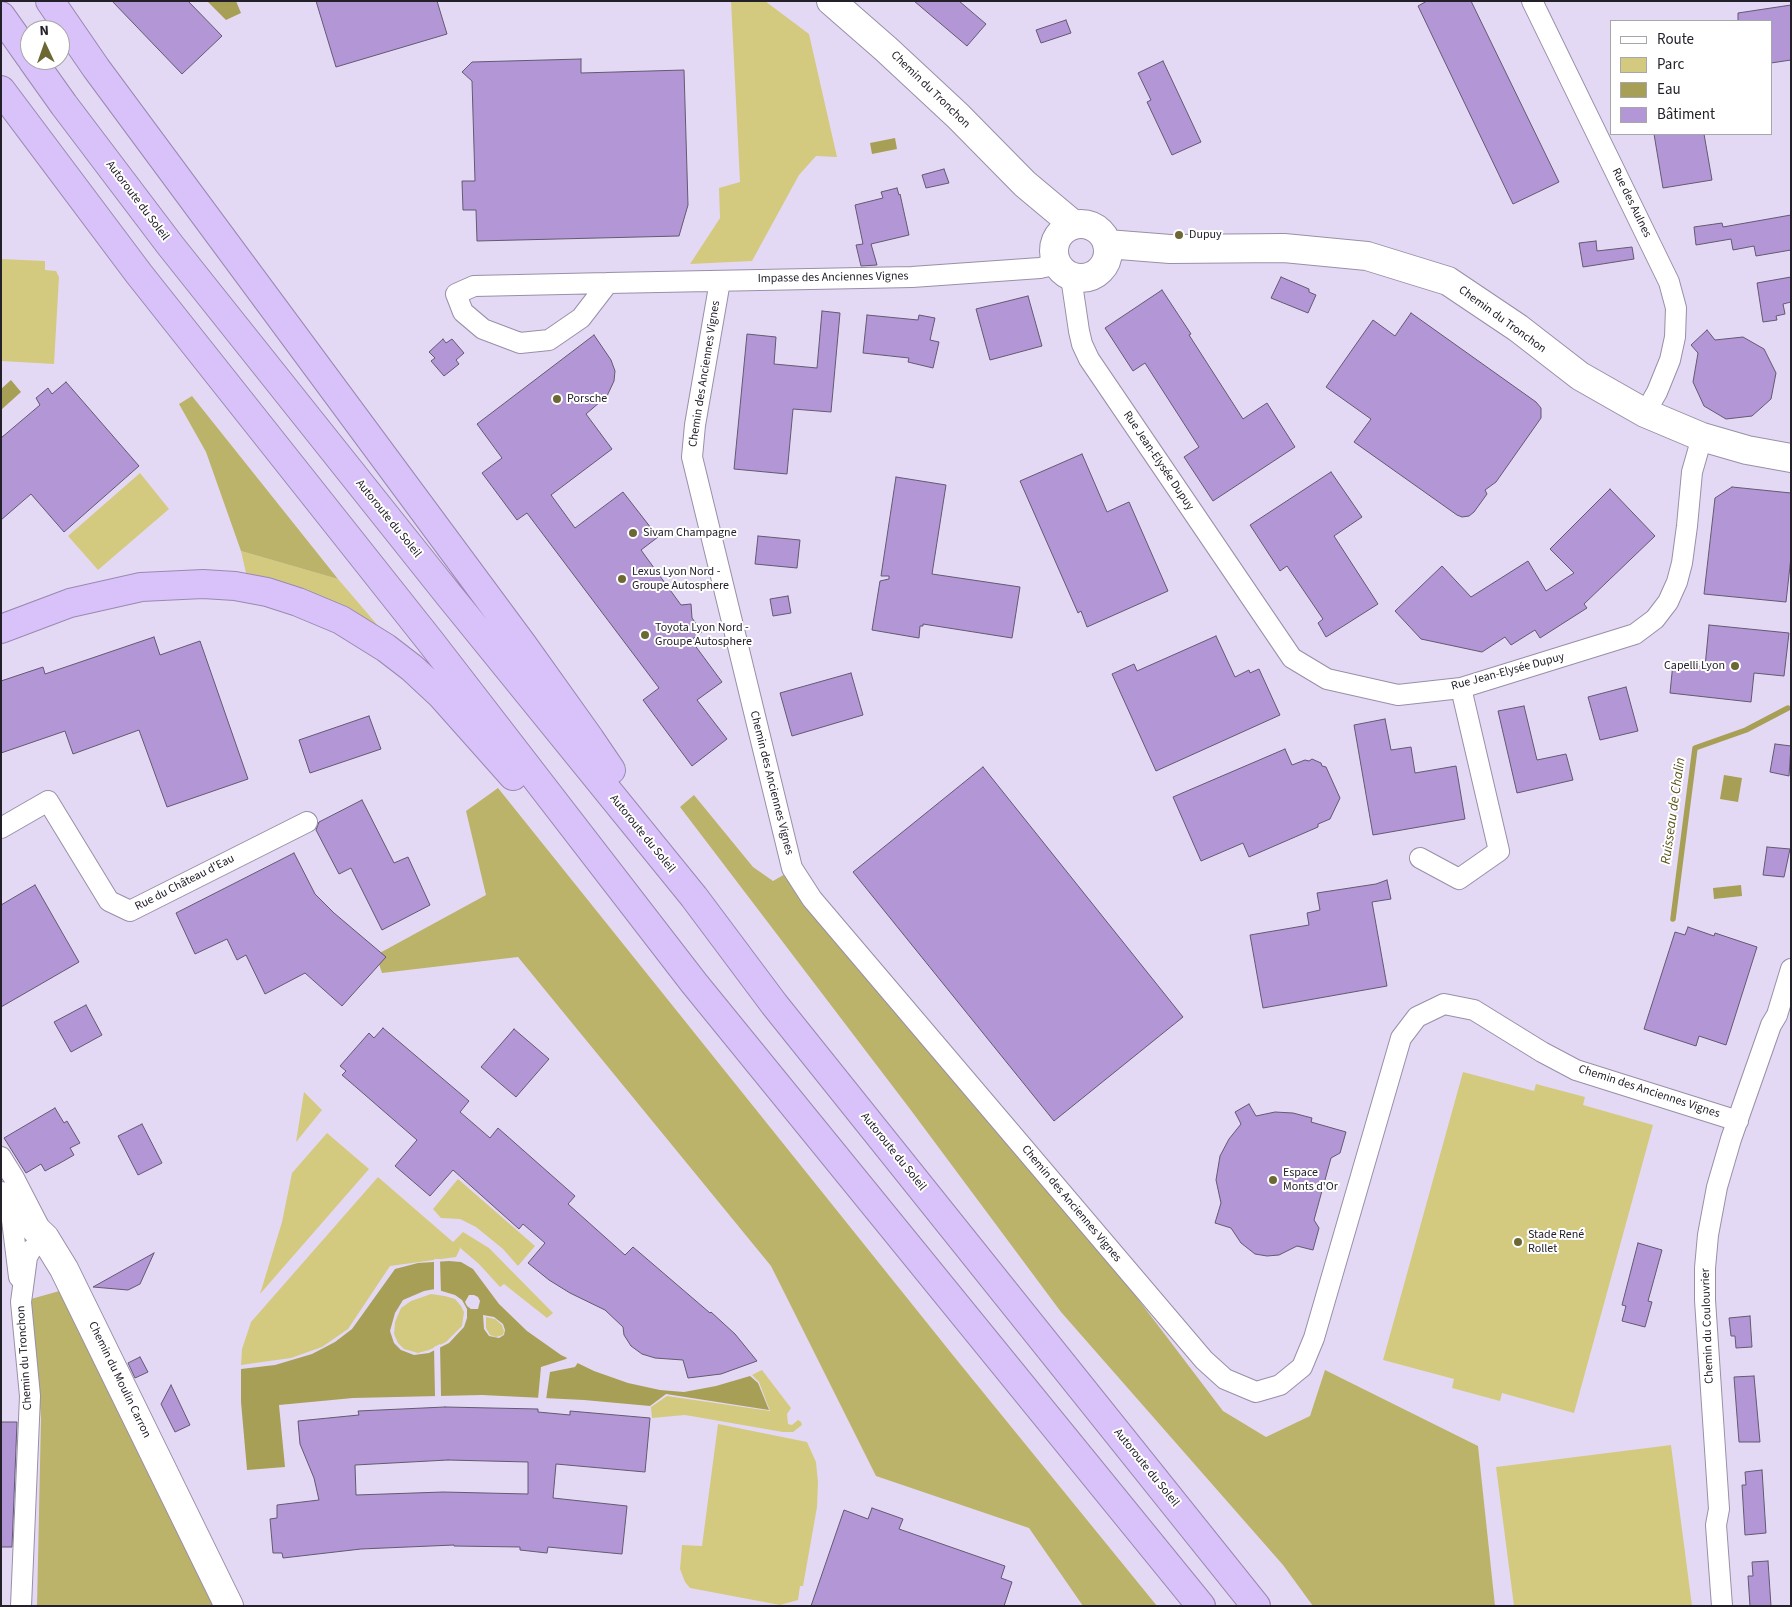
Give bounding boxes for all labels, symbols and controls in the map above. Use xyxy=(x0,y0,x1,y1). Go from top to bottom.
north arrow xyxy=(20,20,70,70)
legend xyxy=(1610,20,1772,135)
text: N xyxy=(39,21,49,41)
text: Route xyxy=(1657,29,1694,50)
street label: Chemin du Tronchon xyxy=(887,48,973,132)
text: Parc xyxy=(1657,54,1684,75)
text: Eau xyxy=(1657,79,1681,100)
text: Bâtiment xyxy=(1657,104,1715,125)
street label: Autoroute du Soleil xyxy=(102,158,172,244)
street label: Rue des Aulnes xyxy=(1608,166,1654,240)
place label: Dupuy xyxy=(1189,228,1222,242)
marker: Dupuy xyxy=(1173,229,1185,241)
street label: Impasse des Anciennes Vignes xyxy=(757,269,909,287)
street label: Chemin du Tronchon xyxy=(1455,283,1549,357)
street label: Chemin des Anciennes Vignes xyxy=(686,300,724,448)
place label: Porsche xyxy=(567,392,607,406)
marker: Porsche xyxy=(551,393,563,405)
street label: Rue Jean-Elysée Dupuy xyxy=(1119,409,1197,513)
street label: Autoroute du Soleil xyxy=(352,477,424,561)
place label: Sivam Champagne xyxy=(643,526,737,540)
marker: Sivam Champagne xyxy=(627,527,639,539)
place label: Lexus Lyon Nord - Groupe Autosphere xyxy=(632,565,729,593)
marker: Lexus Lyon Nord - Groupe Autosphere xyxy=(616,573,628,585)
place label: Toyota Lyon Nord - Groupe Autosphere xyxy=(655,621,752,649)
marker: Toyota Lyon Nord - Groupe Autosphere xyxy=(639,629,651,641)
street label: Rue Jean-Elysée Dupuy xyxy=(1450,650,1566,694)
place label: Capelli Lyon xyxy=(1664,659,1725,673)
marker: Capelli Lyon xyxy=(1729,660,1741,672)
street label: Chemin des Anciennes Vignes xyxy=(746,709,796,857)
water label: Ruisseau de Chalin xyxy=(1658,757,1690,865)
street label: Autoroute du Soleil xyxy=(606,792,678,876)
street label: Rue du Château d'Eau xyxy=(133,852,237,914)
street label: Chemin des Anciennes Vignes xyxy=(1576,1062,1722,1122)
street label: Autoroute du Soleil xyxy=(857,1110,929,1194)
street label: Chemin des Anciennes Vignes xyxy=(1018,1143,1124,1265)
place label: Espace Monts d'Or xyxy=(1283,1166,1338,1194)
marker: Espace Monts d'Or xyxy=(1267,1174,1279,1186)
place label: Stade René Rollet xyxy=(1528,1228,1584,1256)
marker: Stade René Rollet xyxy=(1512,1236,1524,1248)
street label: Chemin du Coulouvrier xyxy=(1699,1268,1717,1384)
street label: Chemin du Tronchon xyxy=(14,1305,36,1411)
street label: Chemin du Moulin Carron xyxy=(85,1319,153,1441)
street label: Autoroute du Soleil xyxy=(1110,1426,1182,1510)

